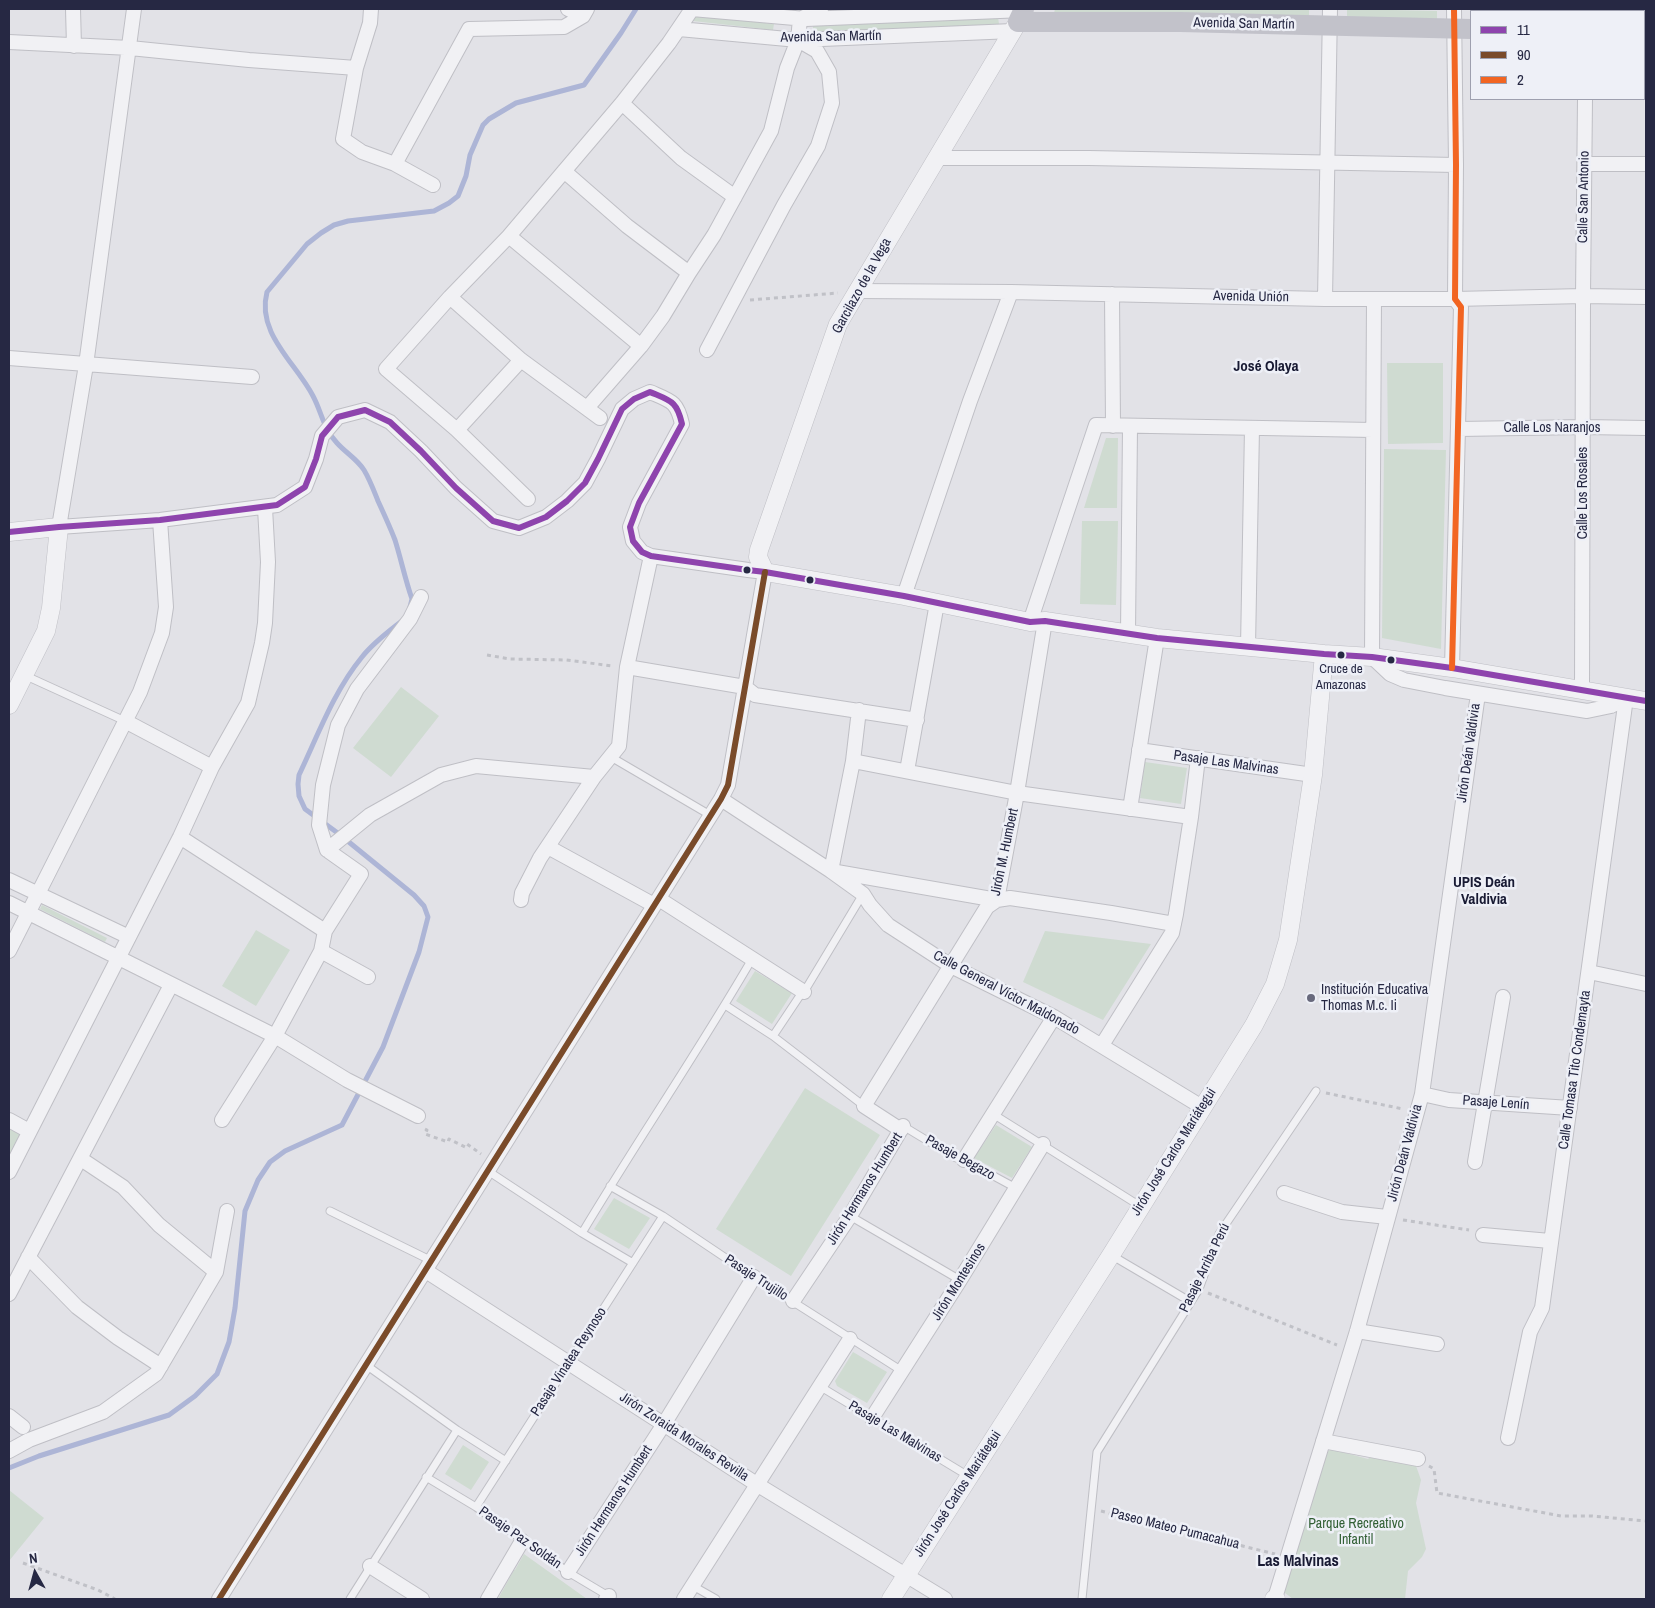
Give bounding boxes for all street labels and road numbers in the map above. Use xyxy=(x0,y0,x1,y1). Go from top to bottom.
street label: Avenida San Martín xyxy=(1193,15,1295,33)
street label: Avenida San Martín xyxy=(780,28,882,46)
street label: Calle San Antonio xyxy=(1575,151,1593,243)
street label: Garcilazo de la Vega xyxy=(829,235,895,337)
street label: Avenida Unión xyxy=(1213,288,1289,306)
street label: Calle Los Naranjos xyxy=(1504,420,1600,436)
street label: Calle Los Rosales xyxy=(1575,447,1591,539)
street label: Jirón Deán Valdivia xyxy=(1454,702,1484,804)
street label: Pasaje Las Malvinas xyxy=(1172,747,1280,779)
street label: Jirón M. Humbert xyxy=(988,807,1022,897)
street label: Calle General Víctor Maldonado xyxy=(930,947,1082,1039)
street label: Calle Tomasa Tito Condemayta xyxy=(1556,989,1594,1151)
street label: Jirón José Carlos Mariátegui xyxy=(1128,1085,1220,1219)
street label: Pasaje Lenín xyxy=(1462,1092,1530,1114)
street label: Jirón Deán Valdivia xyxy=(1384,1103,1426,1203)
street label: Jirón Hermanos Humbert xyxy=(824,1130,906,1248)
street label: Pasaje Begazo xyxy=(922,1132,998,1184)
street label: Pasaje Arriba Perú xyxy=(1176,1221,1234,1315)
street label: Jirón Montesinos xyxy=(929,1240,989,1324)
street label: Pasaje Trujillo xyxy=(721,1251,791,1305)
street label: Pasaje Vinatea Reynoso xyxy=(528,1305,610,1419)
street label: Jirón Zoraida Morales Revilla xyxy=(616,1389,752,1485)
street label: Pasaje Las Malvinas xyxy=(845,1398,945,1466)
street label: Jirón José Carlos Mariátegui xyxy=(911,1428,1005,1560)
street label: Jirón Hermanos Humbert xyxy=(572,1442,656,1560)
street label: Pasaje Paz Soldán xyxy=(475,1503,565,1573)
street label: Paseo Mateo Pumacahua xyxy=(1109,1505,1241,1553)

